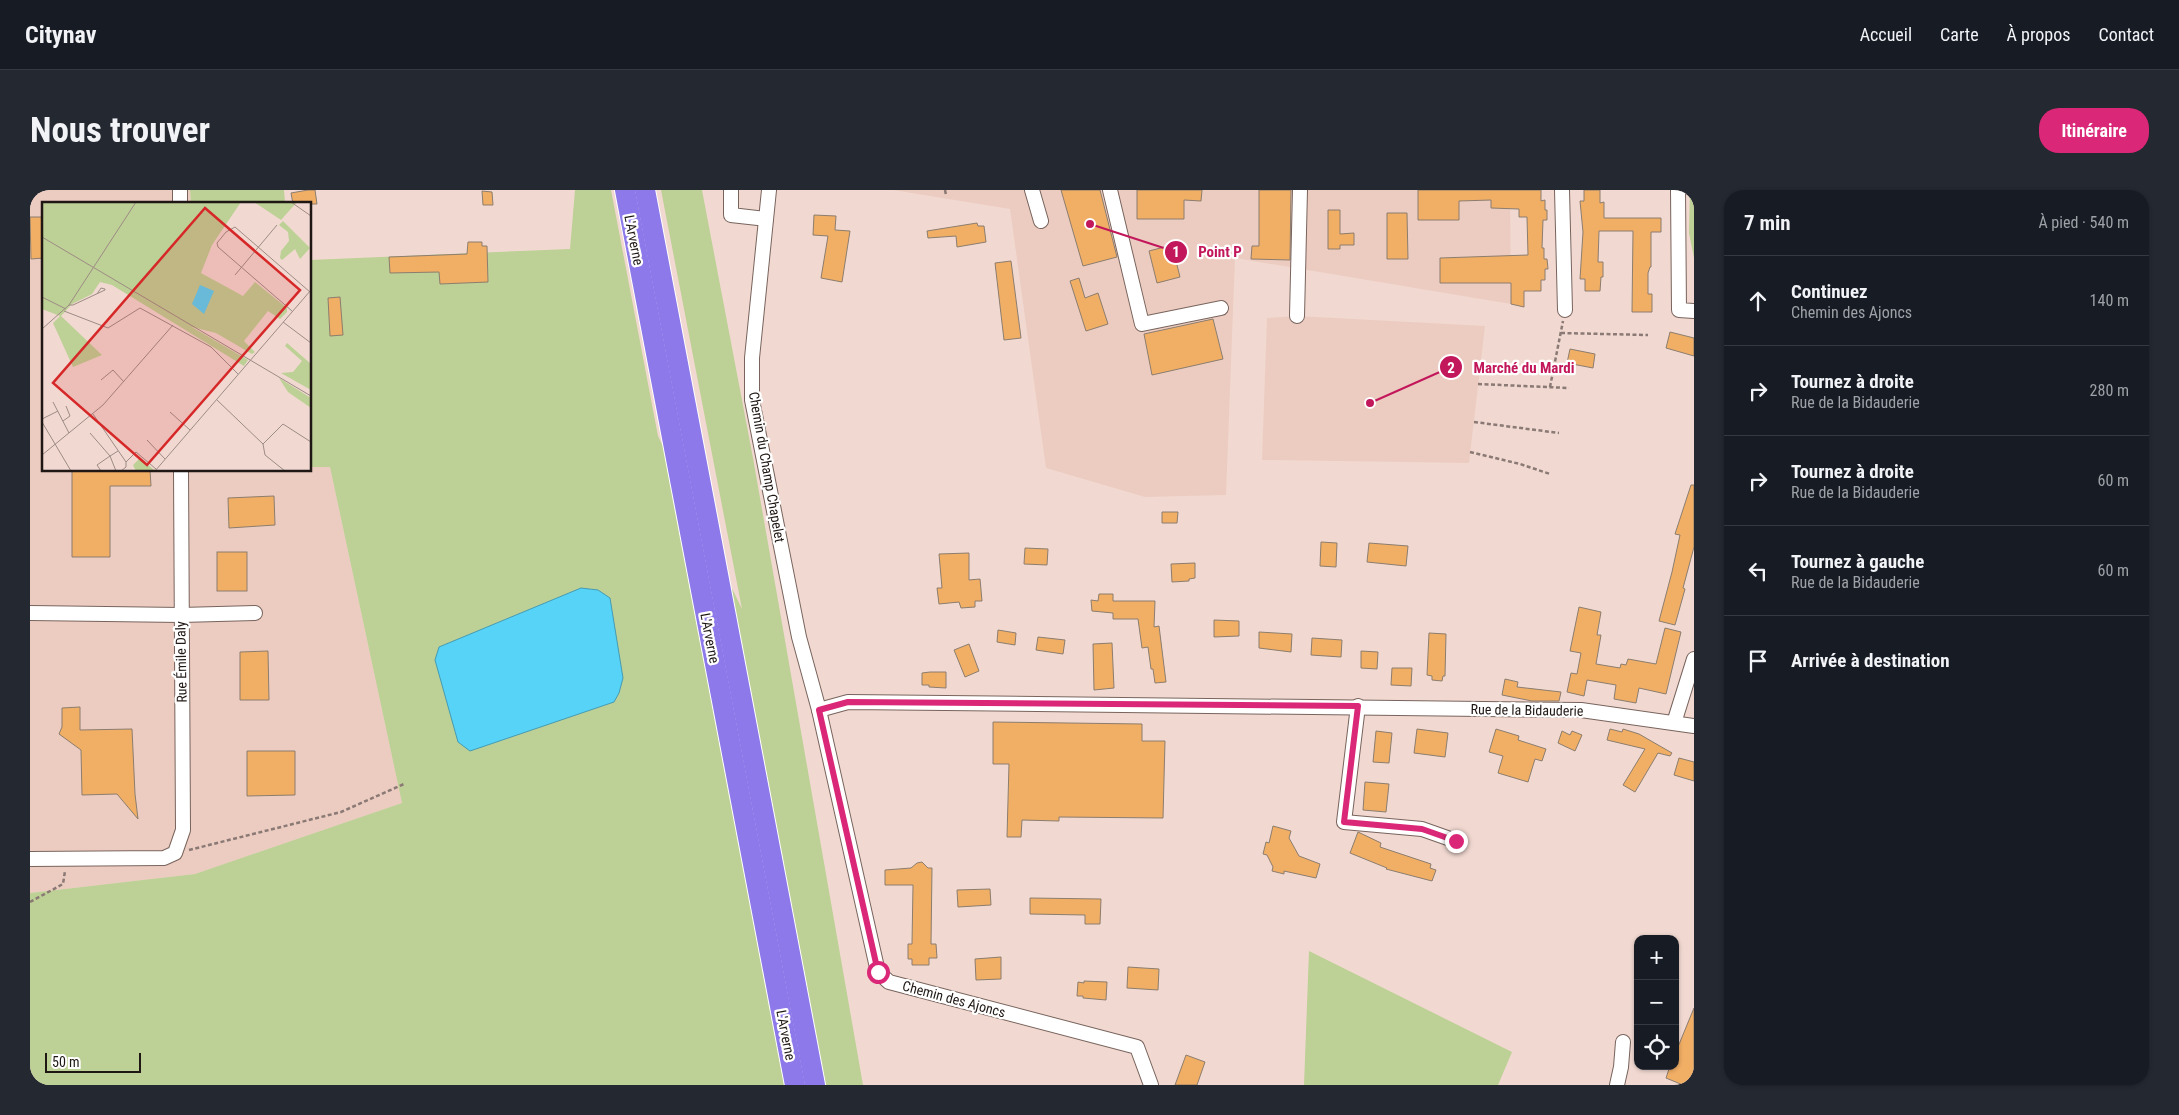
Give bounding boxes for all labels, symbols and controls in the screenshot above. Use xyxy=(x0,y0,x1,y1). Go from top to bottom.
text: Citynav xyxy=(25,21,96,49)
text: Accueil xyxy=(1860,24,1912,45)
text: Carte xyxy=(1940,24,1979,45)
text: À propos xyxy=(2007,24,2070,45)
text: Contact xyxy=(2098,24,2154,45)
button: Itinéraire xyxy=(2039,108,2149,153)
text: Nous trouver xyxy=(30,110,210,151)
inset map xyxy=(42,202,311,471)
text: 7 min xyxy=(1744,211,1791,235)
text: À pied · 540 m xyxy=(2038,213,2129,232)
street label: L'Arverne xyxy=(621,214,647,267)
callout: Point P xyxy=(1164,237,1252,267)
text: 1 xyxy=(1172,243,1180,261)
text: Point P xyxy=(1198,243,1242,261)
text: Continuez xyxy=(1791,280,1868,303)
icon: ahead xyxy=(1744,287,1772,315)
text: 140 m xyxy=(2090,291,2129,310)
text: Chemin des Ajoncs xyxy=(1791,303,1912,322)
callout: Marché du Mardi xyxy=(1438,352,1584,382)
text: 2 xyxy=(1447,359,1455,377)
text: Marché du Mardi xyxy=(1474,359,1574,377)
text: Tournez à droite xyxy=(1791,370,1914,393)
icon: right xyxy=(1744,377,1772,405)
text: 280 m xyxy=(2090,381,2129,400)
street label: Chemin du Champ Chapelet xyxy=(746,390,788,544)
text: Rue de la Bidauderie xyxy=(1791,393,1920,412)
text: Tournez à droite xyxy=(1791,460,1914,483)
icon: right xyxy=(1744,467,1772,495)
text: 60 m xyxy=(2097,471,2129,490)
text: Rue de la Bidauderie xyxy=(1791,483,1920,502)
text: Tournez à gauche xyxy=(1791,550,1924,573)
icon: left xyxy=(1744,557,1772,585)
text: 60 m xyxy=(2097,561,2129,580)
text: Rue de la Bidauderie xyxy=(1791,573,1920,592)
street label: L'Arverne xyxy=(697,612,723,665)
street label: Rue Émile Daly xyxy=(171,621,190,703)
icon: arrive xyxy=(1744,647,1772,675)
text: Arrivée à destination xyxy=(1791,649,1950,672)
street label: Rue de la Bidauderie xyxy=(1471,701,1584,719)
route end xyxy=(1445,830,1468,853)
map controls xyxy=(1634,935,1679,1070)
button: + xyxy=(1634,935,1679,980)
route start xyxy=(867,961,890,984)
street label: Chemin des Ajoncs xyxy=(901,978,1007,1020)
button: − xyxy=(1634,980,1679,1025)
street label: L'Arverne xyxy=(773,1009,799,1062)
button: locate xyxy=(1634,1025,1679,1070)
scale bar xyxy=(45,1050,141,1073)
text: 50 m xyxy=(52,1054,80,1070)

